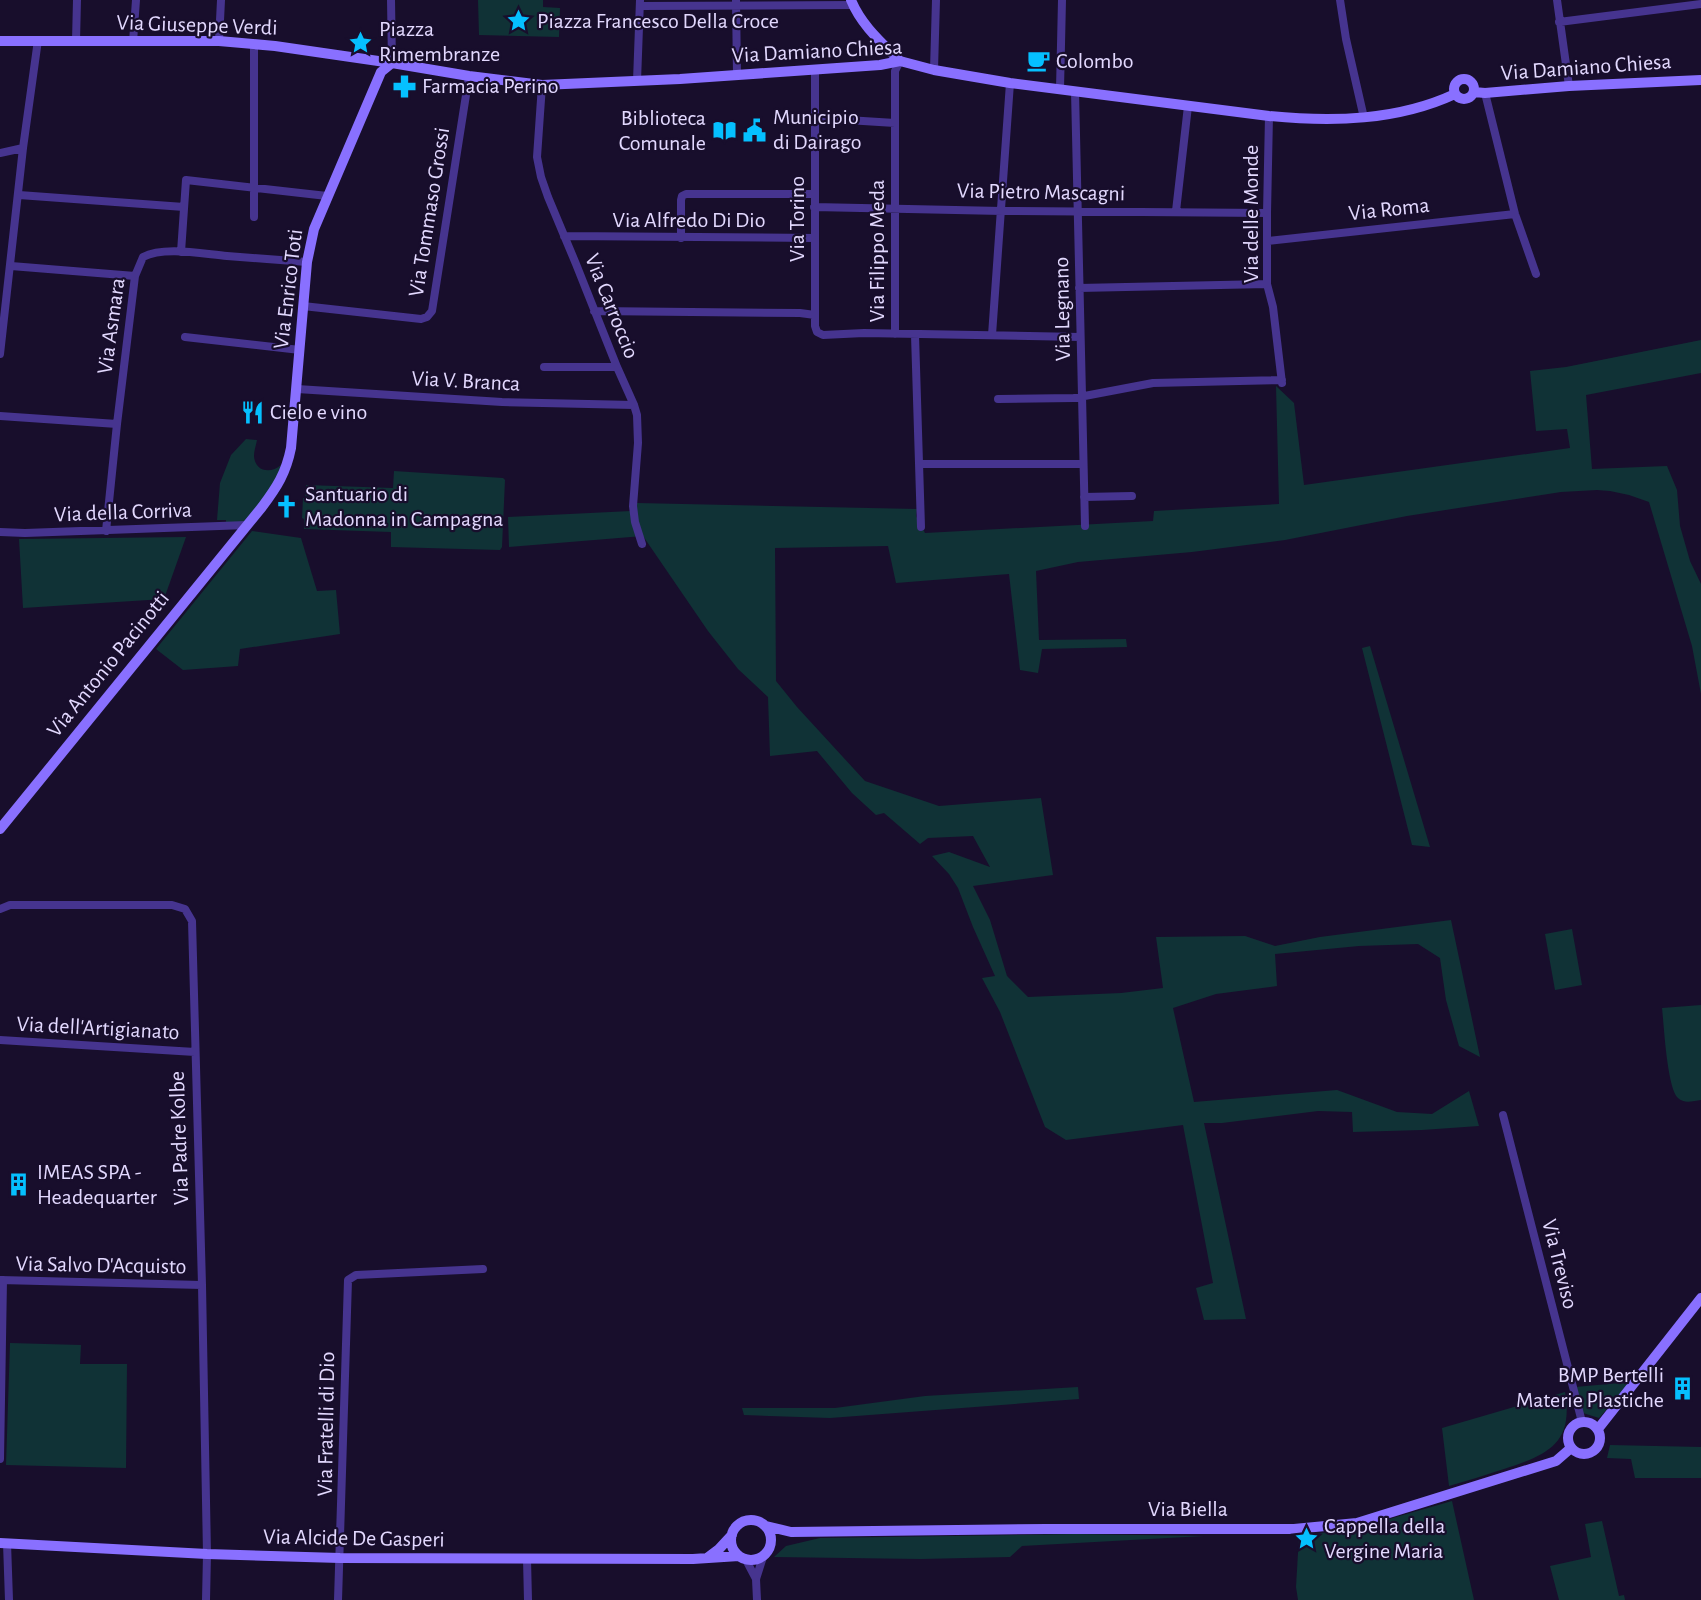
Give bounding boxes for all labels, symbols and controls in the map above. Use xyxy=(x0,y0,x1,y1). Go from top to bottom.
place icon: Piazza Francesco Della Croce xyxy=(506,8,532,34)
place label: Piazza Francesco Della Croce xyxy=(537,10,779,32)
street label: Via Giuseppe Verdi xyxy=(116,11,278,39)
place label: Piazza Rimembranze xyxy=(379,18,500,65)
place icon: Piazza Rimembranze xyxy=(348,29,374,55)
street label: Via Damiano Chiesa xyxy=(731,36,903,66)
cafe icon: Colombo xyxy=(1025,48,1051,74)
place label: Colombo xyxy=(1056,50,1134,72)
street label: Via Damiano Chiesa xyxy=(1500,50,1672,84)
pharmacy icon: Farmacia Perino xyxy=(391,73,417,99)
place label: Farmacia Perino xyxy=(422,75,559,97)
place label: Municipio di Dairago xyxy=(773,106,862,153)
place label: Biblioteca Comunale xyxy=(619,107,706,154)
public building icon: Municipio di Dairago xyxy=(742,117,768,143)
library icon: Biblioteca Comunale xyxy=(711,118,737,144)
street label: Via Tommaso Grossi xyxy=(405,126,453,298)
street label: Via delle Monde xyxy=(1240,145,1262,283)
street label: Via Torino xyxy=(786,176,808,262)
street label: Via Filippo Meda xyxy=(866,180,888,322)
street label: Via Pietro Mascagni xyxy=(957,180,1125,204)
street label: Via Roma xyxy=(1347,194,1431,224)
street label: Via Alfredo Di Dio xyxy=(613,209,765,231)
street label: Via Enrico Toti xyxy=(270,228,306,350)
street label: Via Carroccio xyxy=(581,250,643,362)
street label: Via Legnano xyxy=(1050,257,1074,361)
street label: Via Asmara xyxy=(93,276,129,376)
street label: Via V. Branca xyxy=(411,367,521,395)
restaurant icon: Cielo e vino xyxy=(239,399,265,425)
place label: Cielo e vino xyxy=(270,401,367,423)
place label: Santuario di Madonna in Campagna xyxy=(305,483,503,530)
church icon: Santuario di Madonna in Campagna xyxy=(274,494,300,520)
street label: Via della Corriva xyxy=(54,499,192,525)
street label: Via Antonio Pacinotti xyxy=(43,587,173,741)
street label: Via dell'Artigianato xyxy=(16,1013,180,1043)
street label: Via Padre Kolbe xyxy=(166,1071,192,1205)
place label: IMEAS SPA - Headequarter xyxy=(37,1161,157,1208)
building icon: IMEAS SPA - Headequarter xyxy=(6,1172,32,1198)
street label: Via Treviso xyxy=(1538,1217,1582,1311)
street label: Via Salvo D'Acquisto xyxy=(15,1253,187,1277)
street label: Via Fratelli di Dio xyxy=(314,1351,338,1497)
place label: BMP Bertelli Materie Plastiche xyxy=(1516,1364,1664,1411)
building icon: BMP Bertelli Materie Plastiche xyxy=(1669,1375,1695,1401)
street label: Via Biella xyxy=(1148,1498,1228,1520)
place label: Cappella della Vergine Maria xyxy=(1324,1515,1445,1562)
street label: Via Alcide De Gasperi xyxy=(263,1525,445,1551)
place icon: Cappella della Vergine Maria xyxy=(1293,1526,1319,1552)

